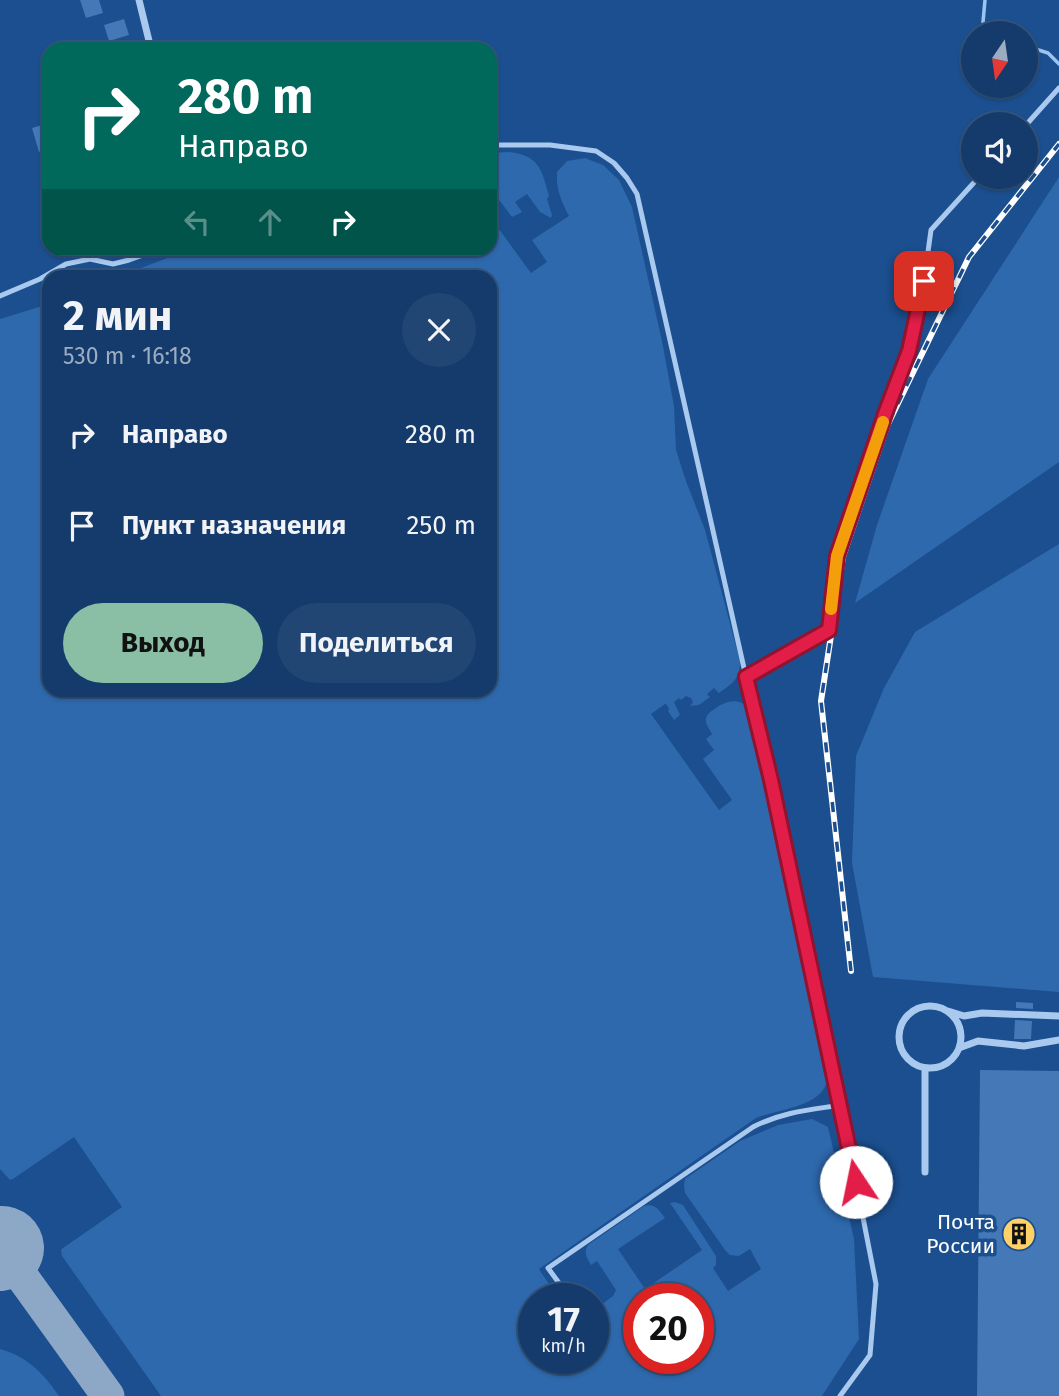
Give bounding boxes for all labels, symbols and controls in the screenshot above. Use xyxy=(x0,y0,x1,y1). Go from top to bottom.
north arrow xyxy=(961,21,1038,98)
map controls xyxy=(961,21,1038,189)
text: 280 m xyxy=(178,67,314,126)
icon: right xyxy=(63,70,154,161)
button: sound xyxy=(961,112,1038,189)
text: Направо xyxy=(178,127,309,165)
icon: left xyxy=(178,203,216,241)
icon: ahead xyxy=(251,203,289,241)
icon: right xyxy=(324,203,362,241)
pin xyxy=(894,251,954,311)
icon: arrive xyxy=(905,262,943,300)
text: 2 мин xyxy=(63,291,172,341)
button: close xyxy=(402,293,476,367)
text: 530 m · 16:18 xyxy=(63,342,192,370)
icon: right xyxy=(63,416,101,454)
text: Направо xyxy=(122,419,228,450)
text: 280 m xyxy=(405,419,476,450)
icon: arrive xyxy=(63,507,101,545)
text: Пункт назначения xyxy=(122,510,346,541)
text: 250 m xyxy=(406,510,476,541)
button: Выход xyxy=(63,603,263,683)
button: Поделиться xyxy=(277,603,476,683)
position arrow xyxy=(819,1145,893,1219)
place label: Почта России xyxy=(926,1209,995,1259)
building icon: Почта России xyxy=(1000,1215,1038,1253)
speed limit sign: 20 xyxy=(623,1283,714,1374)
text: 17 xyxy=(547,1298,580,1340)
text: km/h xyxy=(541,1335,586,1357)

